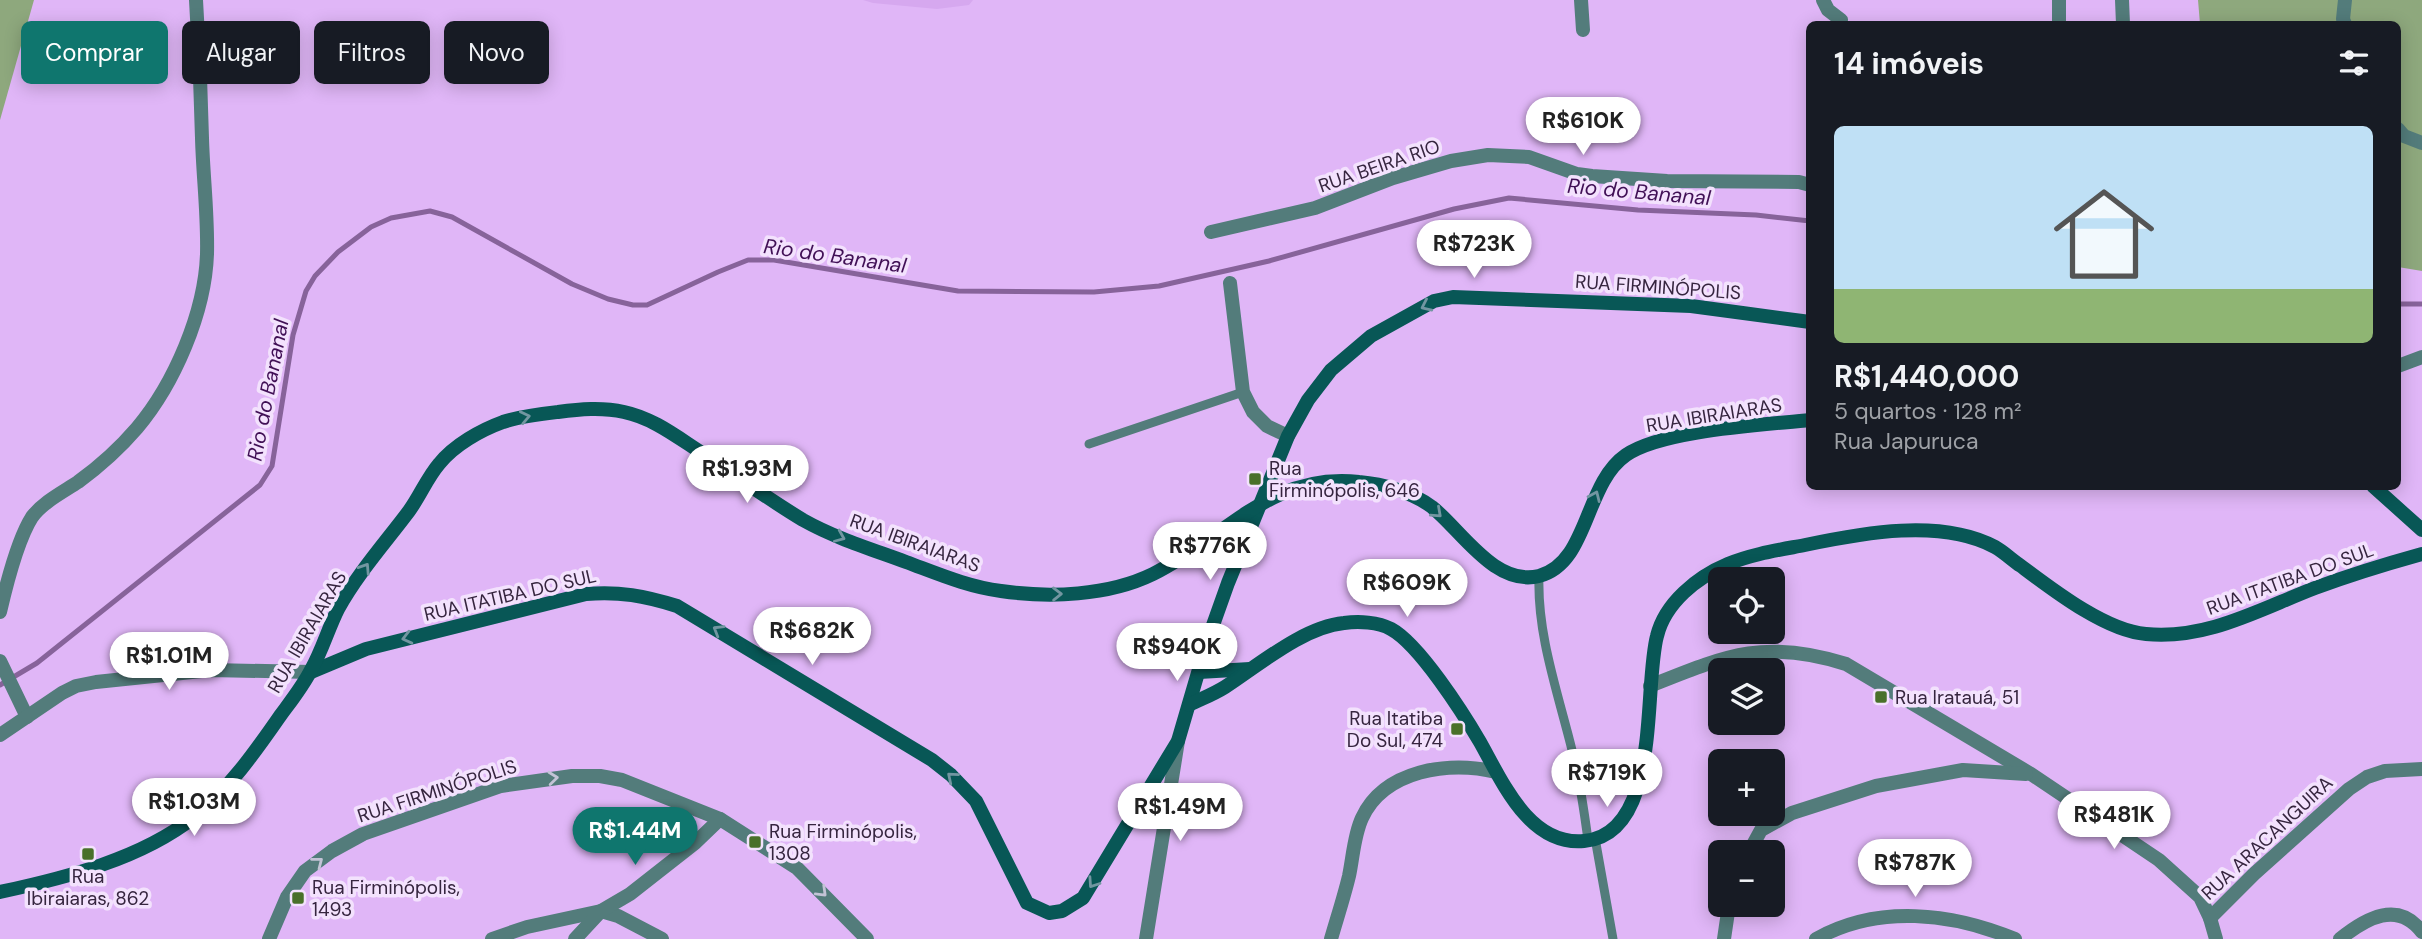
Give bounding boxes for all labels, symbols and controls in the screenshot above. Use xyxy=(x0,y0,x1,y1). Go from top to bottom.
chip: Comprar xyxy=(21,21,168,84)
chip: Alugar xyxy=(182,21,300,84)
chip: Filtros xyxy=(314,21,430,84)
chip: Novo xyxy=(444,21,549,84)
text: 14 imóveis xyxy=(1834,44,1984,83)
icon: filters xyxy=(2335,44,2373,82)
pin: R$610K xyxy=(1526,97,1640,157)
text: R$610K xyxy=(1542,105,1624,135)
street label: RUA BEIRA RIO xyxy=(1315,134,1443,198)
icon: home xyxy=(2041,171,2167,297)
water label: Rio do Bananal xyxy=(1566,172,1712,212)
pin: R$723K xyxy=(1417,220,1531,280)
text: R$723K xyxy=(1433,228,1515,258)
water label: Rio do Bananal xyxy=(762,232,908,280)
street label: RUA FIRMINÓPOLIS xyxy=(1574,269,1742,305)
one-way arrow xyxy=(1421,298,1433,312)
water label: Rio do Bananal xyxy=(241,316,296,463)
text: R$1,440,000 xyxy=(1834,357,2019,396)
street label: RUA IBIRAIARAS xyxy=(1644,392,1784,438)
text: 5 quartos · 128 m² xyxy=(1834,396,2022,426)
one-way arrow xyxy=(519,411,531,426)
text: Rua Japuruca xyxy=(1834,426,1978,456)
pin: R$1.93M xyxy=(682,446,812,505)
text: R$1.93M xyxy=(702,453,792,483)
place label: Rua Firminópolis, 646 xyxy=(1269,456,1420,503)
marker: Rua Firminópolis, 646 xyxy=(1247,471,1263,487)
one-way arrow xyxy=(1587,491,1601,503)
one-way arrow xyxy=(1429,505,1442,517)
street label: RUA IBIRAIARAS xyxy=(846,508,984,578)
pin: R$776K xyxy=(1153,522,1267,582)
one-way arrow xyxy=(833,528,845,542)
text: R$776K xyxy=(1169,530,1251,560)
street label: RUA ITATIBA DO SUL xyxy=(2203,537,2377,621)
pin: R$609K xyxy=(1350,560,1464,619)
one-way arrow xyxy=(357,563,370,576)
street label: RUA ITATIBA DO SUL xyxy=(422,563,598,627)
street label: RUA IBIRAIARAS xyxy=(262,566,352,698)
text: R$609K xyxy=(1363,567,1451,597)
map controls xyxy=(1708,567,1785,917)
button: locate xyxy=(1708,567,1785,644)
one-way arrow xyxy=(1053,586,1063,602)
pin: R$682K xyxy=(755,608,869,667)
text: R$682K xyxy=(769,615,855,645)
pin: R$940K xyxy=(1120,624,1234,683)
one-way arrow xyxy=(713,625,726,638)
one-way arrow xyxy=(401,630,413,644)
text: R$940K xyxy=(1132,631,1222,661)
pin: R$1.01M xyxy=(104,632,234,692)
text: R$1.01M xyxy=(126,640,212,670)
button: layers xyxy=(1708,658,1785,735)
place label: Rua Iratauá, 51 xyxy=(1895,685,2019,710)
marker: Rua Iratauá, 51 xyxy=(1873,689,1889,705)
place label: Rua Itatiba Do Sul, 474 xyxy=(1347,706,1443,753)
marker: Rua Itatiba Do Sul, 474 xyxy=(1449,721,1465,737)
button: + xyxy=(1708,749,1785,826)
pin: R$719K xyxy=(1550,750,1664,809)
street label: RUA FIRMINÓPOLIS xyxy=(354,753,520,829)
text: R$719K xyxy=(1567,757,1647,787)
street label: RUA ARACANGUIRA xyxy=(2196,770,2338,905)
one-way arrow xyxy=(548,771,559,786)
one-way arrow xyxy=(948,773,961,785)
pin: R$1.03M xyxy=(129,778,259,838)
pin: R$1.49M xyxy=(1115,784,1245,843)
text: R$1.03M xyxy=(148,786,240,816)
text: R$1.49M xyxy=(1134,791,1226,821)
pin: R$481K xyxy=(2057,792,2171,851)
text: R$481K xyxy=(2074,799,2154,829)
pin: R$1.44M xyxy=(570,808,700,867)
text: R$1.44M xyxy=(589,815,681,845)
place label: Rua Firminópolis, 1308 xyxy=(769,819,917,866)
marker: Rua Firminópolis, 1308 xyxy=(747,834,763,850)
pin: R$787K xyxy=(1858,839,1972,899)
button: − xyxy=(1708,840,1785,917)
marker: Rua Ibiraiaras, 862 xyxy=(80,846,96,862)
text: R$787K xyxy=(1874,847,1956,877)
one-way arrow xyxy=(310,857,322,870)
place label: Rua Ibiraiaras, 862 xyxy=(27,864,149,911)
place label: Rua Firminópolis, 1493 xyxy=(312,875,460,922)
one-way arrow xyxy=(1088,875,1101,888)
one-way arrow xyxy=(814,883,827,896)
marker: Rua Firminópolis, 1493 xyxy=(290,890,306,906)

